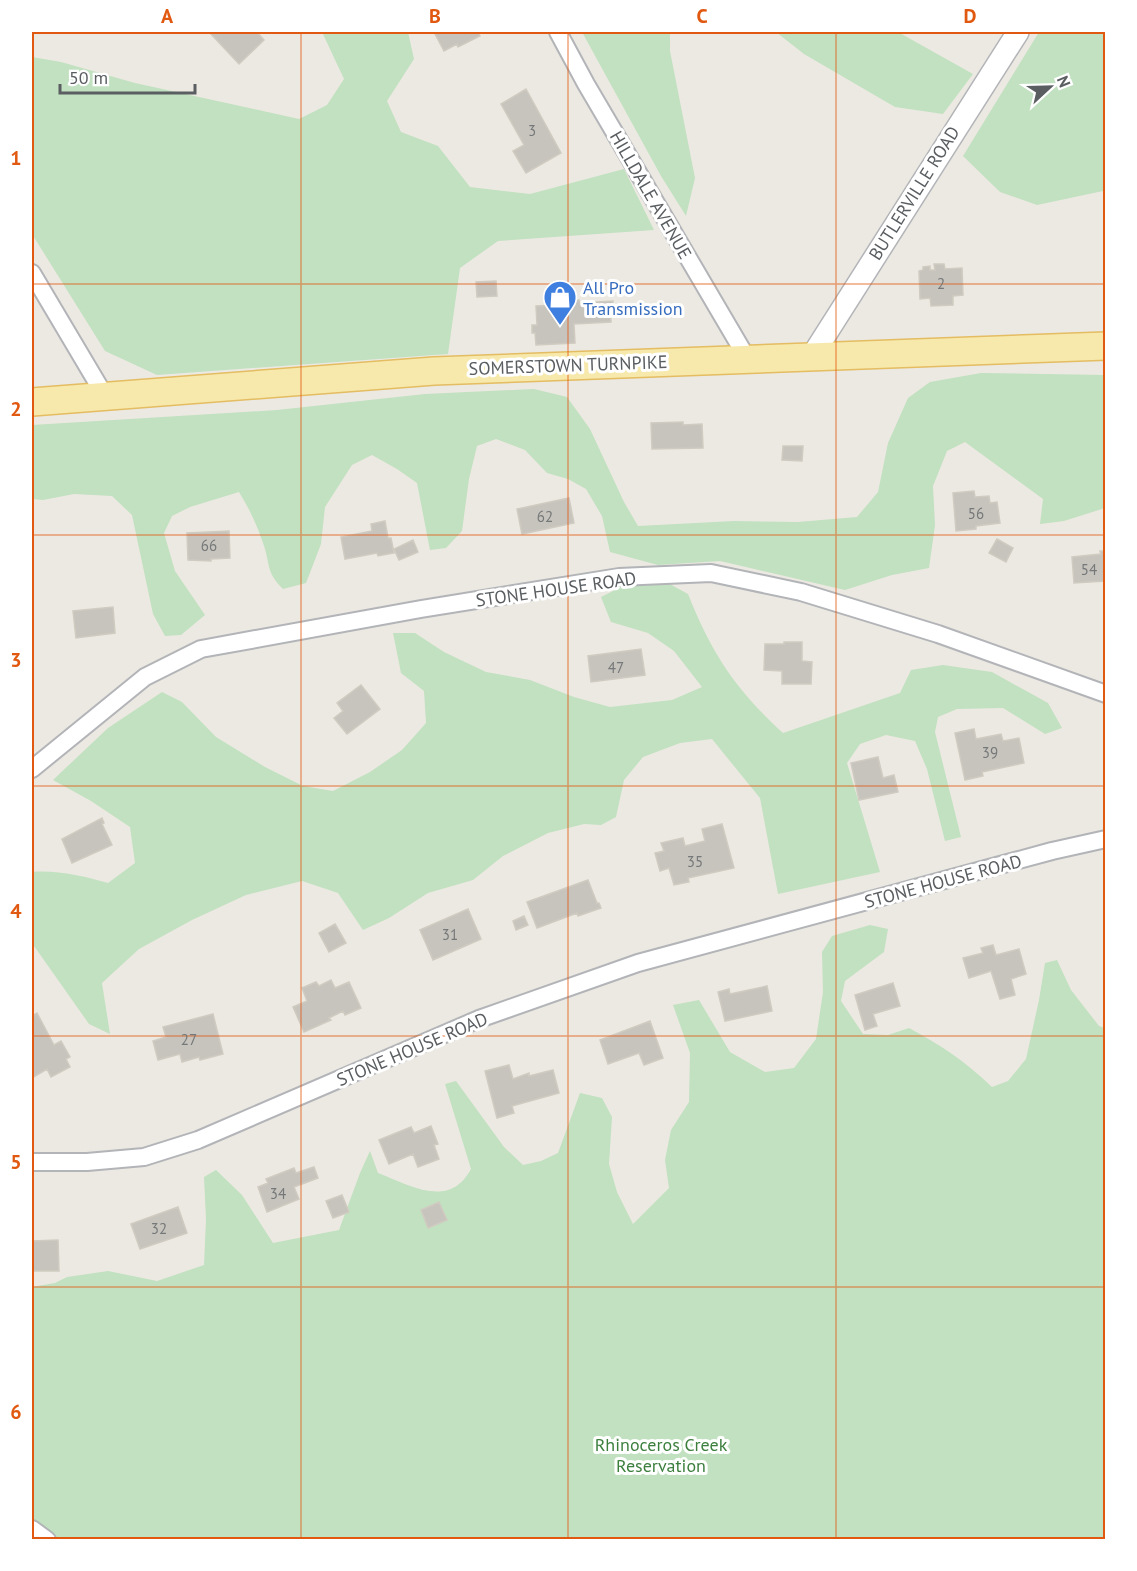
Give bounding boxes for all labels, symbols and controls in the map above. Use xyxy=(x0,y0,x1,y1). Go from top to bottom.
text: A xyxy=(161,3,174,29)
text: B xyxy=(429,3,441,29)
text: C xyxy=(696,3,708,29)
text: D xyxy=(964,3,977,29)
scale bar xyxy=(60,57,195,95)
north arrow xyxy=(1020,57,1080,117)
text: 50 m xyxy=(69,66,108,89)
text: N xyxy=(1053,73,1075,90)
house number: 3 xyxy=(528,121,536,140)
street label: BUTLERVILLE ROAD xyxy=(864,122,964,264)
street label: HILLDALE AVENUE xyxy=(605,127,697,263)
text: 1 xyxy=(10,145,22,171)
house number: 2 xyxy=(937,274,945,293)
place label: All Pro Transmission xyxy=(583,276,683,320)
shop icon: All Pro Transmission xyxy=(542,279,578,326)
street label: SOMERSTOWN TURNPIKE xyxy=(468,350,668,380)
text: 2 xyxy=(10,396,22,422)
house number: 56 xyxy=(968,504,984,523)
house number: 62 xyxy=(537,507,553,526)
house number: 66 xyxy=(201,536,217,555)
house number: 54 xyxy=(1081,560,1097,579)
street label: STONE HOUSE ROAD xyxy=(474,566,638,612)
text: 3 xyxy=(10,647,22,673)
house number: 47 xyxy=(608,658,624,677)
house number: 39 xyxy=(982,743,998,762)
street label: STONE HOUSE ROAD xyxy=(862,849,1024,913)
house number: 35 xyxy=(687,852,703,871)
text: 4 xyxy=(10,898,22,924)
house number: 31 xyxy=(442,925,458,944)
street label: STONE HOUSE ROAD xyxy=(333,1007,491,1091)
house number: 27 xyxy=(181,1030,197,1049)
text: 5 xyxy=(10,1149,22,1175)
house number: 34 xyxy=(270,1184,286,1203)
house number: 32 xyxy=(151,1219,167,1238)
text: 6 xyxy=(10,1399,22,1425)
park label: Rhinoceros Creek Reservation xyxy=(595,1433,728,1477)

